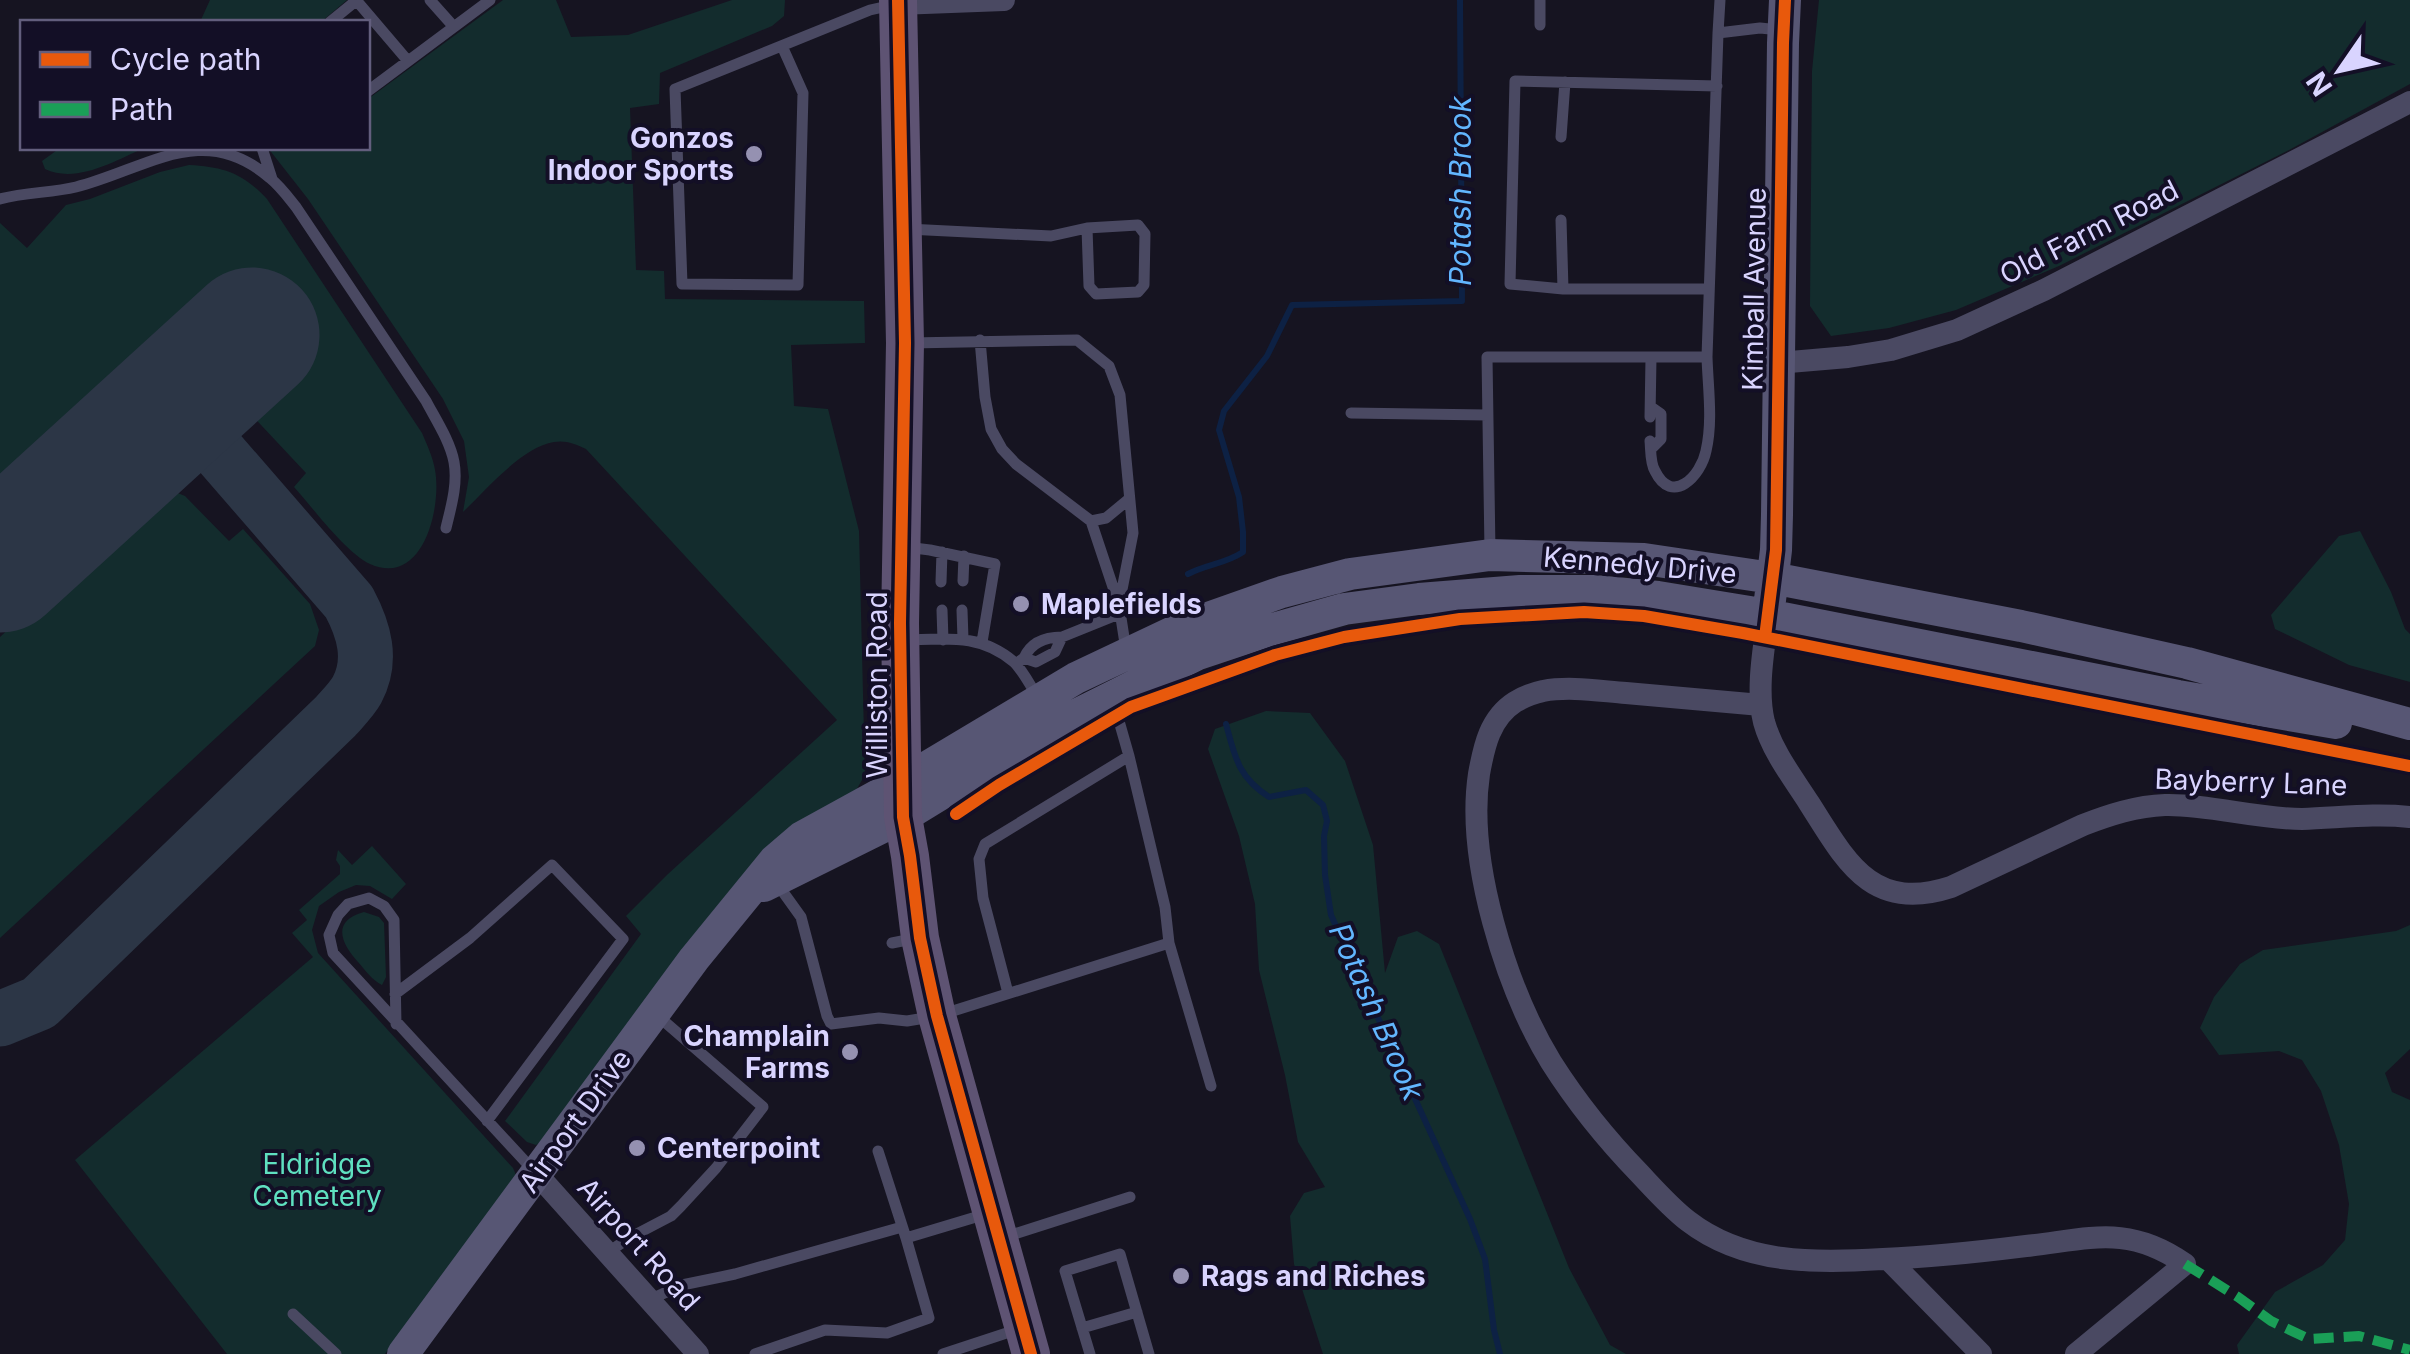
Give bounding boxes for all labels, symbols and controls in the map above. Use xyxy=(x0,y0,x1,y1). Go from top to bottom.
legend xyxy=(20,20,370,150)
north arrow xyxy=(2290,20,2390,120)
text: Cycle path xyxy=(110,41,262,77)
text: N xyxy=(2299,66,2339,102)
text: Path xyxy=(110,91,174,127)
water label: Potash Brook xyxy=(1442,96,1478,286)
place label: Gonzos Indoor Sports xyxy=(548,121,734,187)
marker: Gonzos Indoor Sports xyxy=(743,143,765,165)
street label: Old Farm Road xyxy=(1994,172,2184,292)
street label: Kimball Avenue xyxy=(1735,187,1773,391)
street label: Kennedy Drive xyxy=(1542,540,1738,590)
place label: Maplefields xyxy=(1041,587,1202,621)
street label: Williston Road xyxy=(860,591,894,779)
marker: Maplefields xyxy=(1010,593,1032,615)
street label: Bayberry Lane xyxy=(2154,762,2348,802)
water label: Potash Brook xyxy=(1322,918,1432,1106)
place label: Champlain Farms xyxy=(684,1019,830,1085)
marker: Champlain Farms xyxy=(839,1041,861,1063)
street label: Airport Drive xyxy=(512,1043,638,1199)
place label: Centerpoint xyxy=(657,1131,820,1165)
marker: Centerpoint xyxy=(626,1137,648,1159)
park label: Eldridge Cemetery xyxy=(252,1147,382,1213)
street label: Airport Road xyxy=(571,1171,707,1317)
place label: Rags and Riches xyxy=(1201,1259,1426,1293)
marker: Rags and Riches xyxy=(1170,1265,1192,1287)

